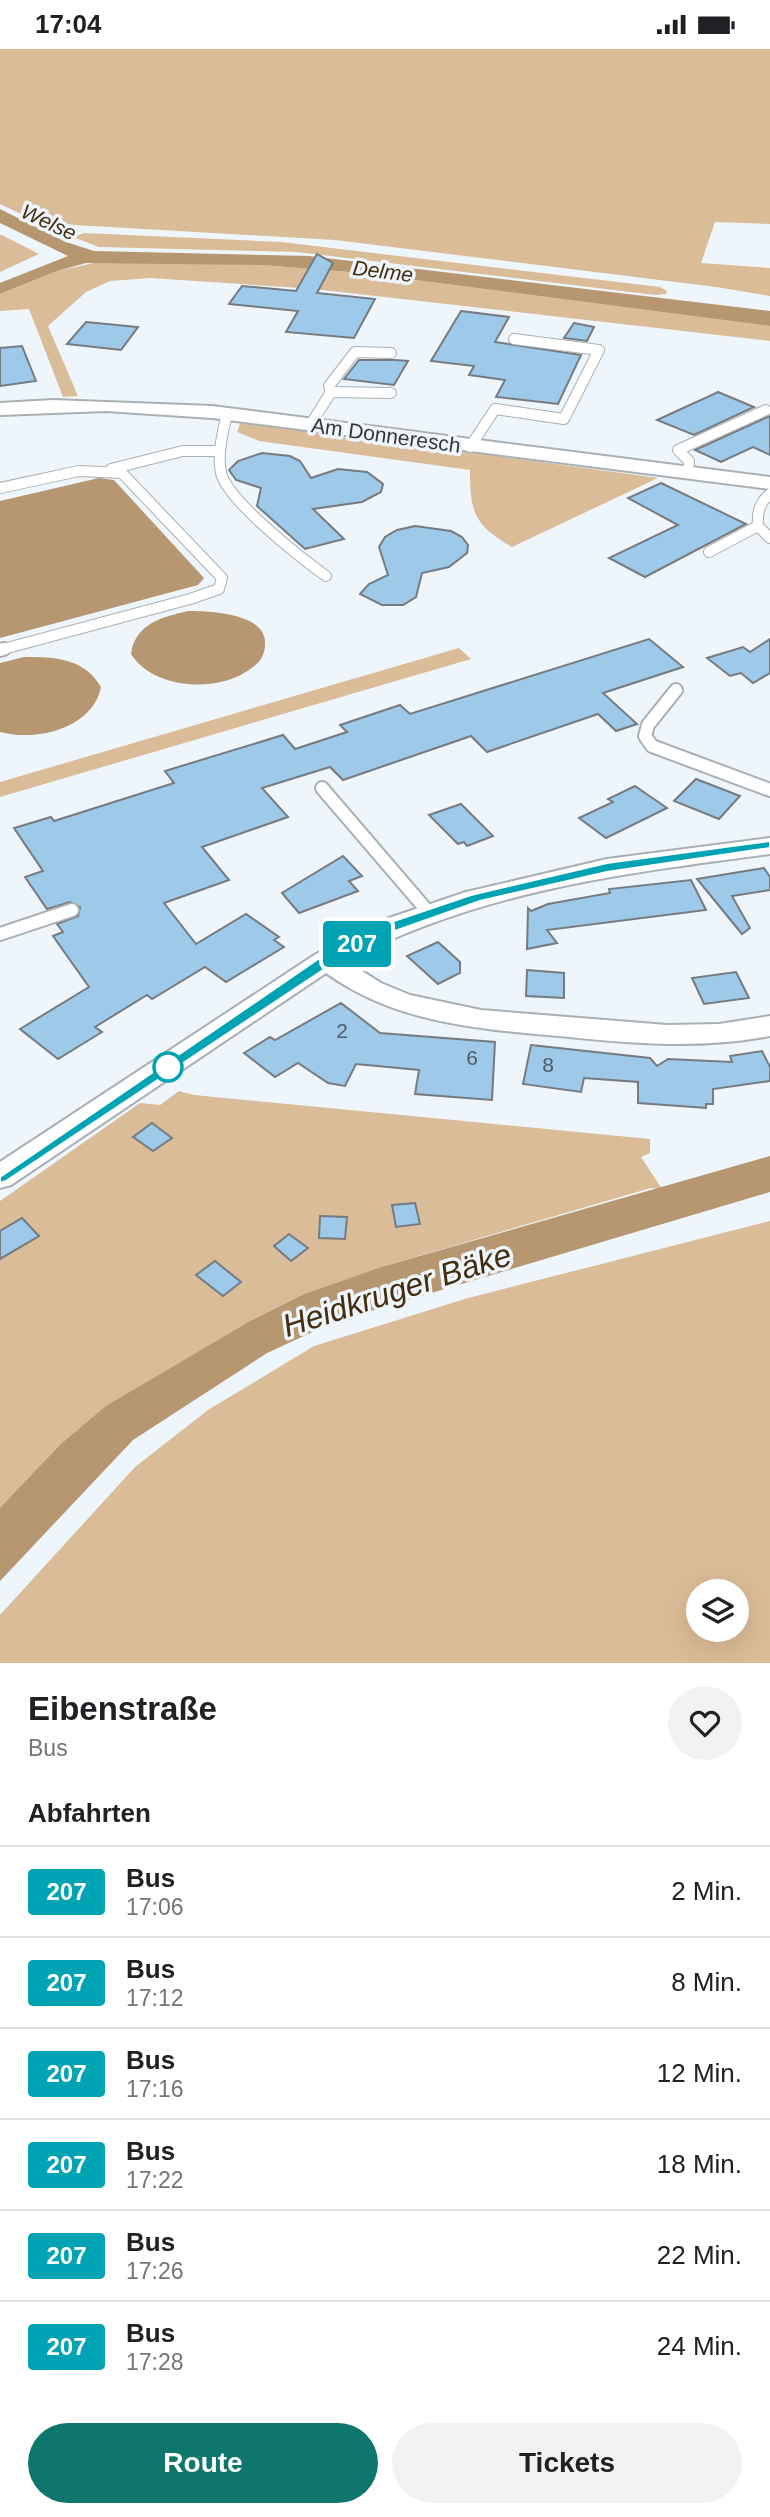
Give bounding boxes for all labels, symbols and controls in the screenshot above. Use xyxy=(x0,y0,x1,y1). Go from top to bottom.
text: 17:04 xyxy=(35,9,102,39)
water label: Welse xyxy=(18,199,80,245)
water label: Delme xyxy=(351,256,415,286)
street label: Am Donneresch xyxy=(310,413,462,457)
line badge: 207 xyxy=(317,921,397,967)
text: 207 xyxy=(337,930,377,957)
house number: 2 xyxy=(336,1019,348,1042)
house number: 6 xyxy=(466,1046,478,1069)
unlabelled marker xyxy=(153,1052,183,1082)
house number: 8 xyxy=(542,1053,554,1076)
water label: Heidkruger Bäke xyxy=(278,1236,516,1344)
map controls xyxy=(686,1579,749,1642)
button: layers xyxy=(686,1579,749,1642)
button: heart xyxy=(668,1686,742,1760)
text: Eibenstraße xyxy=(28,1690,217,1727)
text: Bus xyxy=(28,1735,68,1761)
text: Abfahrten xyxy=(28,1798,151,1828)
text: Bus xyxy=(126,1863,175,1893)
text: 2 Min. xyxy=(671,1876,742,1906)
text: 207 xyxy=(46,1878,87,1905)
text: 17:06 xyxy=(126,1894,184,1920)
text: Bus xyxy=(126,1954,175,1984)
text: 8 Min. xyxy=(671,1967,742,1997)
text: 207 xyxy=(46,1969,87,1996)
text: 17:12 xyxy=(126,1985,184,2011)
text: Bus xyxy=(126,2045,175,2075)
text: 12 Min. xyxy=(657,2058,742,2088)
text: 207 xyxy=(46,2060,87,2087)
text: 17:16 xyxy=(126,2076,184,2102)
text: Bus xyxy=(126,2136,175,2166)
text: 18 Min. xyxy=(657,2149,742,2179)
text: 207 xyxy=(46,2151,87,2178)
text: 17:22 xyxy=(126,2167,184,2193)
text: Bus xyxy=(126,2227,175,2257)
text: 22 Min. xyxy=(657,2240,742,2270)
text: 207 xyxy=(46,2242,87,2269)
text: 17:26 xyxy=(126,2258,184,2284)
text: Bus xyxy=(126,2318,175,2348)
text: 24 Min. xyxy=(657,2331,742,2361)
text: 207 xyxy=(46,2333,87,2360)
text: 17:28 xyxy=(126,2349,184,2375)
button: Route xyxy=(28,2423,378,2503)
button: Tickets xyxy=(392,2423,742,2503)

